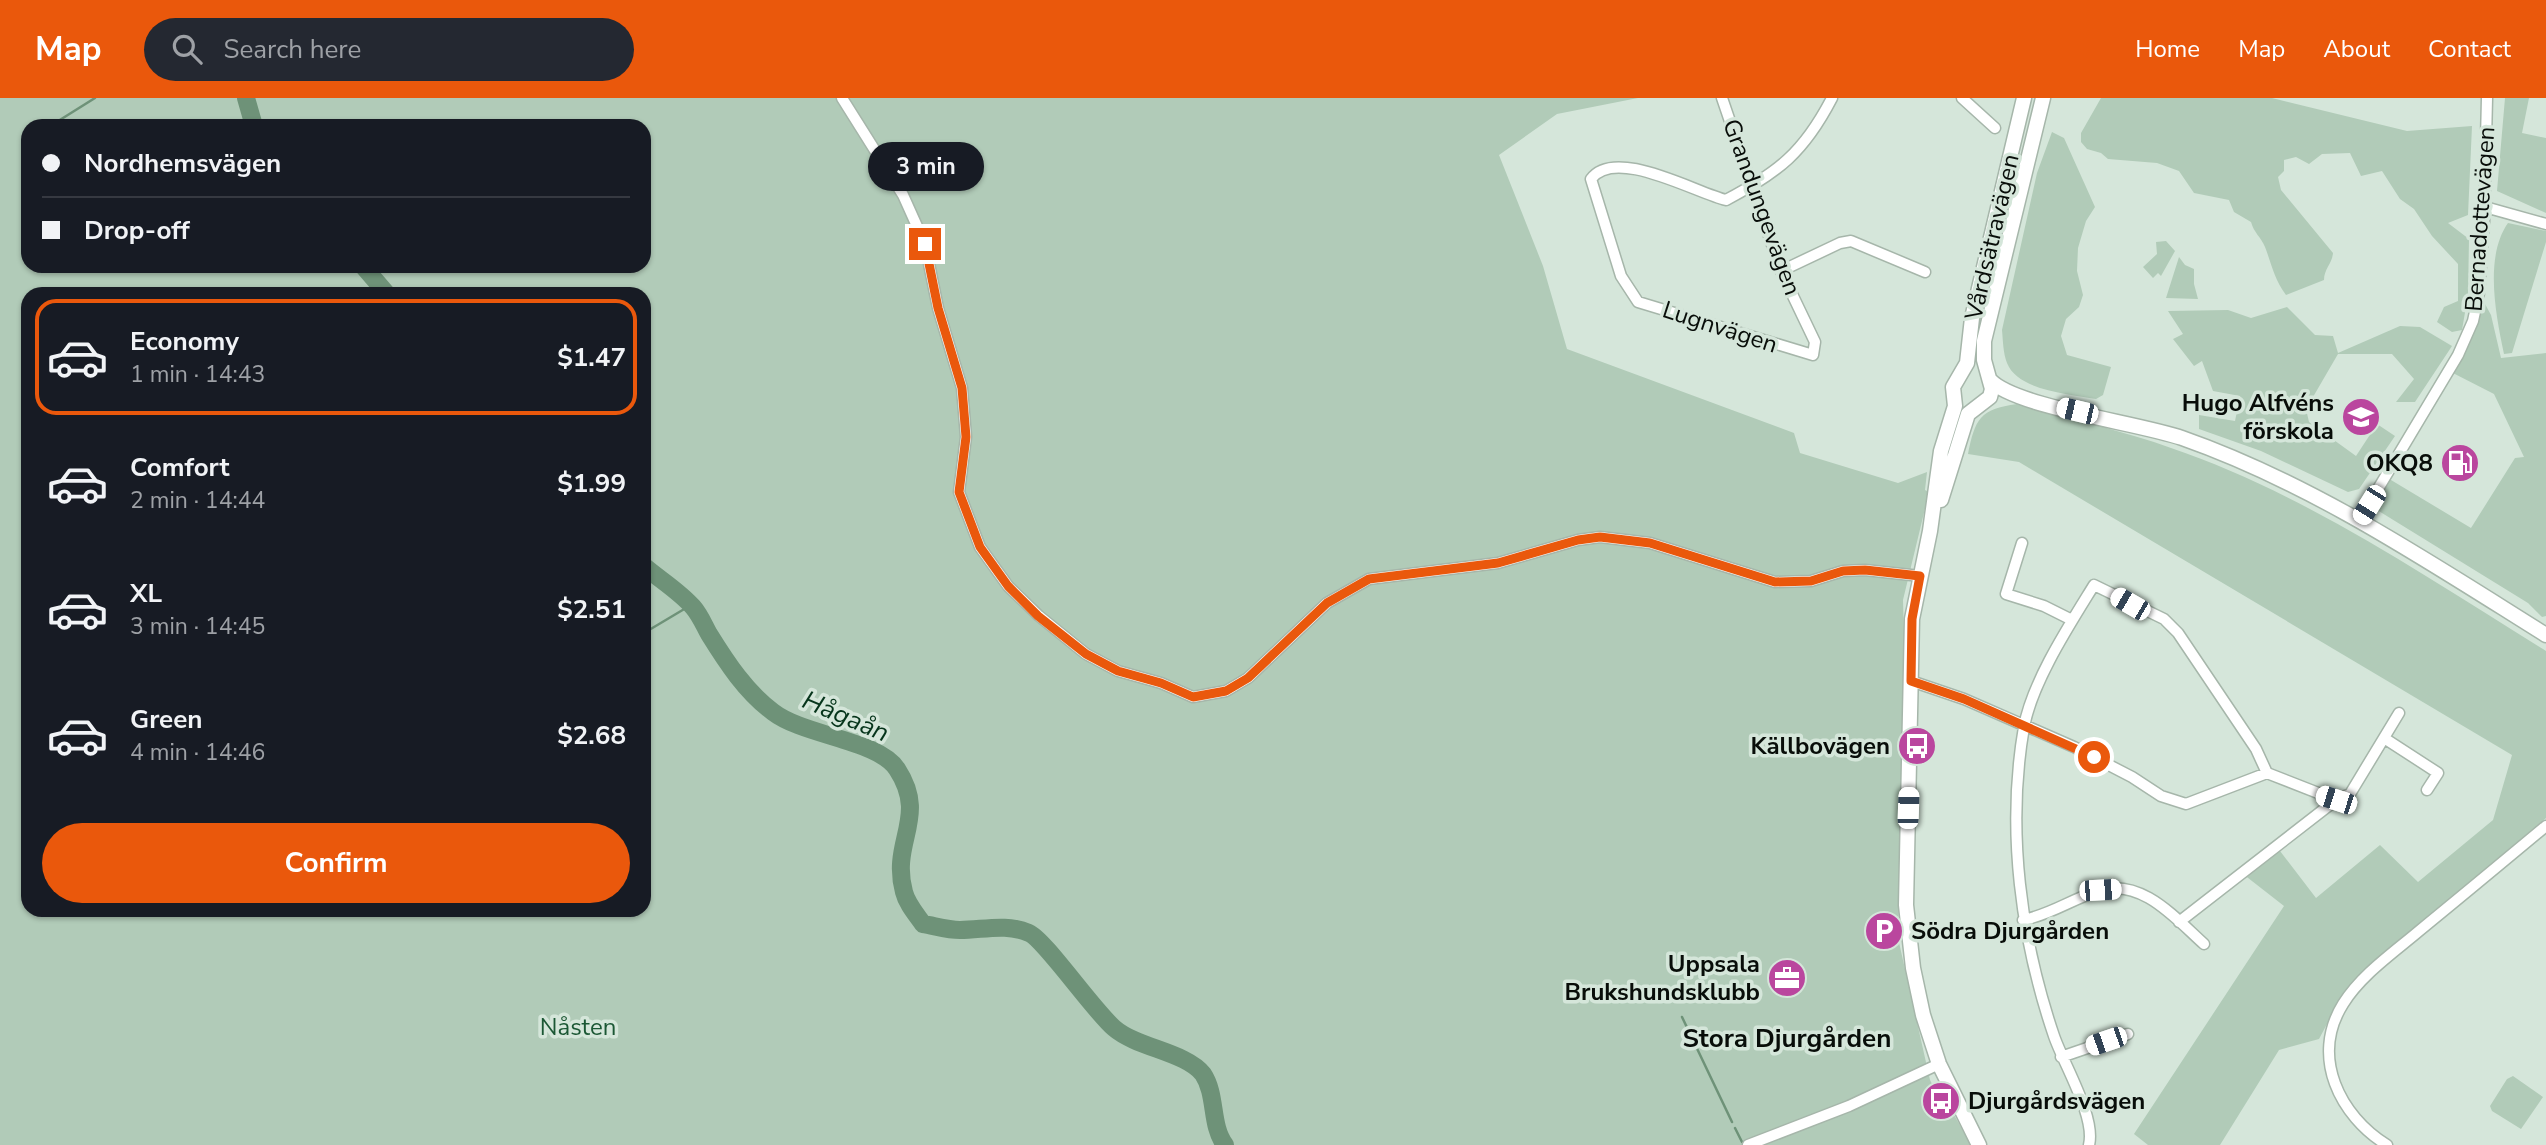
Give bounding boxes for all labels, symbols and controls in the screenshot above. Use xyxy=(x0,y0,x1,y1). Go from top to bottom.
search box xyxy=(144,18,634,81)
text: Map xyxy=(35,27,102,72)
icon: search xyxy=(168,30,206,68)
text: Search here xyxy=(224,32,361,67)
text: Home xyxy=(2135,33,2200,65)
text: Map xyxy=(2238,33,2285,65)
text: About xyxy=(2323,33,2390,65)
text: Contact xyxy=(2428,33,2511,65)
street label: Grandungevägen xyxy=(1715,114,1809,300)
street label: Bernadottevägen xyxy=(2458,125,2502,313)
callout: 3 min xyxy=(867,142,983,192)
text: Nordhemsvägen xyxy=(84,146,281,181)
text: 3 min xyxy=(896,151,956,182)
street label: Vårdsätravägen xyxy=(1957,151,2027,324)
text: Drop-off xyxy=(84,213,190,248)
route end xyxy=(909,228,941,260)
street label: Lugnvägen xyxy=(1658,293,1782,361)
text: Economy xyxy=(130,324,239,359)
icon: car xyxy=(46,326,109,389)
text: $1.47 xyxy=(557,340,626,375)
text: 1 min · 14:43 xyxy=(130,359,265,390)
place label: Hugo Alfvéns förskola xyxy=(2182,387,2334,447)
car xyxy=(2055,396,2100,426)
school or university icon: Hugo Alfvéns förskola xyxy=(2340,396,2382,438)
fuel station icon: OKQ8 xyxy=(2439,442,2481,484)
place label: OKQ8 xyxy=(2366,447,2433,479)
text: Comfort xyxy=(130,450,230,485)
icon: car xyxy=(46,452,109,515)
text: $1.99 xyxy=(557,466,626,501)
car xyxy=(2349,482,2390,528)
text: 2 min · 14:44 xyxy=(130,485,265,516)
text: XL xyxy=(130,576,162,611)
icon: car xyxy=(46,578,109,641)
car xyxy=(2107,584,2154,624)
text: $2.51 xyxy=(557,592,626,627)
text: 3 min · 14:45 xyxy=(130,611,265,642)
water label: Hågaån xyxy=(797,683,895,750)
text: Green xyxy=(130,702,203,737)
icon: car xyxy=(46,704,109,767)
text: $2.68 xyxy=(557,718,626,753)
bus stop icon: Källbovägen xyxy=(1896,725,1938,767)
place label: Källbovägen xyxy=(1751,730,1890,762)
text: 4 min · 14:46 xyxy=(130,737,265,768)
route start xyxy=(2078,741,2110,773)
car xyxy=(2313,784,2360,816)
car xyxy=(1897,787,1920,829)
button: Confirm xyxy=(42,823,630,903)
car xyxy=(2079,878,2122,902)
parking icon: Södra Djurgården xyxy=(1863,910,1905,952)
place label: Södra Djurgården xyxy=(1911,915,2109,947)
place label: Uppsala Brukshundsklubb xyxy=(1564,948,1760,1008)
office icon: Uppsala Brukshundsklubb xyxy=(1766,957,1808,999)
park label: Nåsten xyxy=(540,1011,616,1043)
district label: Stora Djurgården xyxy=(1683,1021,1891,1056)
car xyxy=(2083,1024,2130,1058)
bus stop icon: Djurgårdsvägen xyxy=(1920,1080,1962,1122)
place label: Djurgårdsvägen xyxy=(1968,1085,2145,1117)

